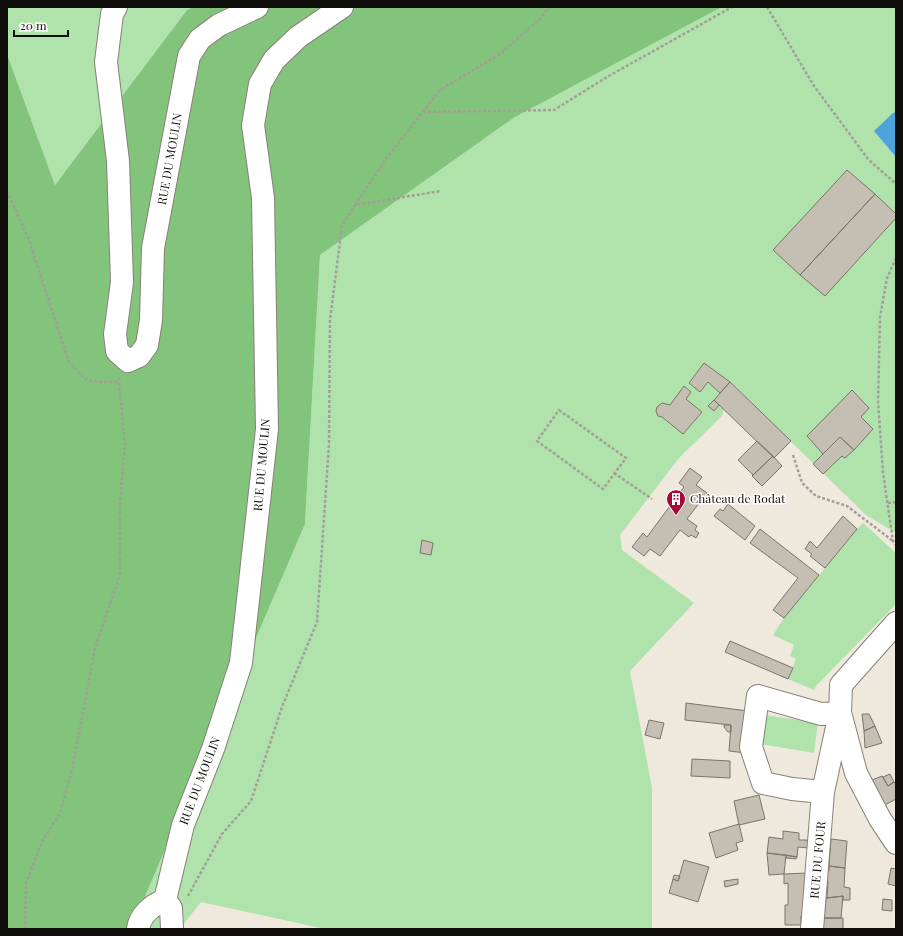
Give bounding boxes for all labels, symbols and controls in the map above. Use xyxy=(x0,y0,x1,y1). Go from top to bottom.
scale bar xyxy=(14,12,68,38)
text: 20 m xyxy=(20,17,47,33)
street label: RUE DU MOULIN xyxy=(153,111,185,206)
street label: RUE DU MOULIN xyxy=(249,417,273,512)
building icon: Château de Rodat xyxy=(665,488,687,516)
place label: Château de Rodat xyxy=(690,490,786,506)
street label: RUE DU MOULIN xyxy=(175,734,223,827)
street label: RUE DU FOUR xyxy=(806,820,828,899)

